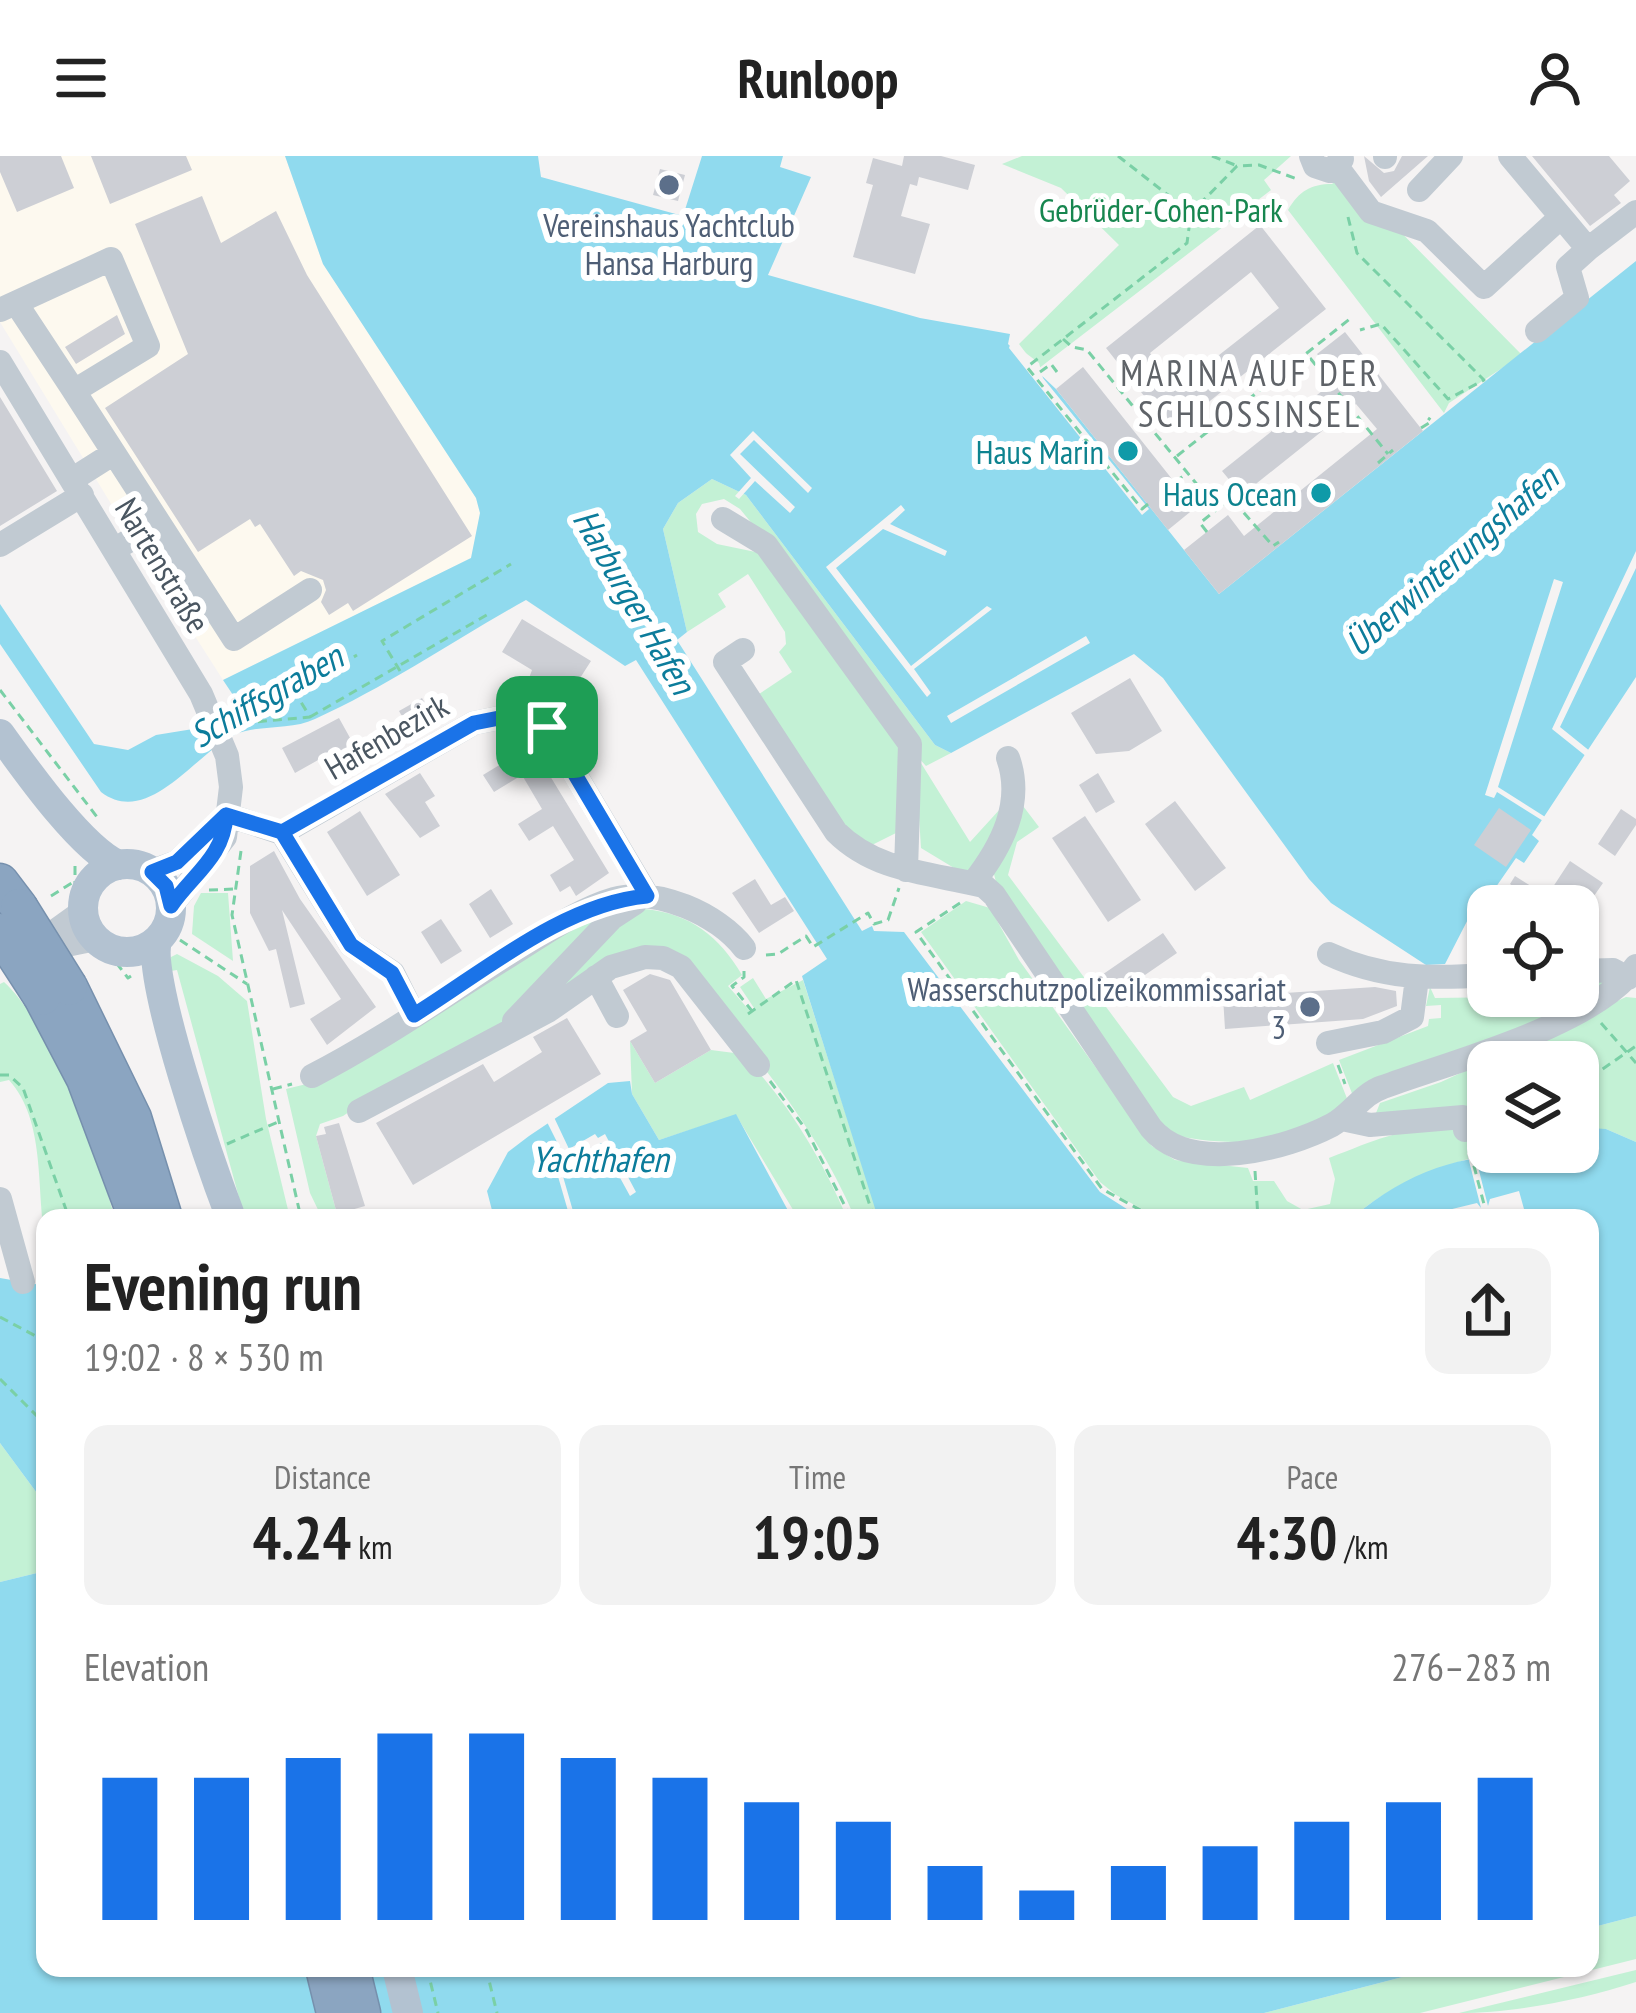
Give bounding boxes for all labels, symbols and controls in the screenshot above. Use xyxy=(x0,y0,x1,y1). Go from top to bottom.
text: Runloop xyxy=(738,43,898,113)
icon: menu xyxy=(48,45,114,111)
icon: person xyxy=(1522,45,1588,111)
marker: Vereinshaus Yachtclub Hansa Harburg xyxy=(656,172,682,198)
park label: Gebrüder-Cohen-Park xyxy=(1039,188,1283,231)
place label: Vereinshaus Yachtclub Hansa Harburg xyxy=(542,203,795,284)
district label: MARINA AUF DER SCHLOSSINSEL xyxy=(1120,349,1380,437)
place label: Haus Marin xyxy=(976,430,1104,473)
marker: Haus Marin xyxy=(1115,438,1141,464)
water label: Überwinterungshafen xyxy=(1335,453,1569,665)
place label: Haus Ocean xyxy=(1163,472,1297,515)
marker: Haus Ocean xyxy=(1308,480,1334,506)
street label: Nartenstraße xyxy=(106,490,220,640)
water label: Harburger Hafen xyxy=(563,500,708,704)
water label: Schiffsgraben xyxy=(181,631,353,758)
pin xyxy=(496,676,598,778)
street label: Hafenbezirk xyxy=(316,683,456,789)
icon: arrive xyxy=(514,694,580,760)
map controls xyxy=(1467,885,1599,1173)
button: locate xyxy=(1467,885,1599,1017)
place label: Wasserschutzpolizeikommissariat 3 xyxy=(907,967,1286,1048)
marker: Wasserschutzpolizeikommissariat 3 xyxy=(1297,994,1323,1020)
button: layers xyxy=(1467,1041,1599,1173)
water label: Yachthafen xyxy=(531,1135,671,1182)
text: Evening run xyxy=(84,1243,362,1328)
button: share xyxy=(1425,1248,1551,1374)
text: 19:02 · 8 × 530 m xyxy=(84,1331,324,1382)
text: Distance xyxy=(274,1455,371,1498)
text: Time xyxy=(789,1455,846,1498)
text: Pace xyxy=(1286,1455,1339,1498)
text: 4.24 xyxy=(252,1498,351,1576)
text: 19:05 xyxy=(753,1498,882,1576)
text: 4:30 xyxy=(1236,1498,1338,1576)
text: km xyxy=(351,1525,393,1568)
text: /km xyxy=(1338,1525,1389,1568)
text: Elevation xyxy=(84,1641,209,1692)
text: 276–283 m xyxy=(1391,1641,1551,1692)

